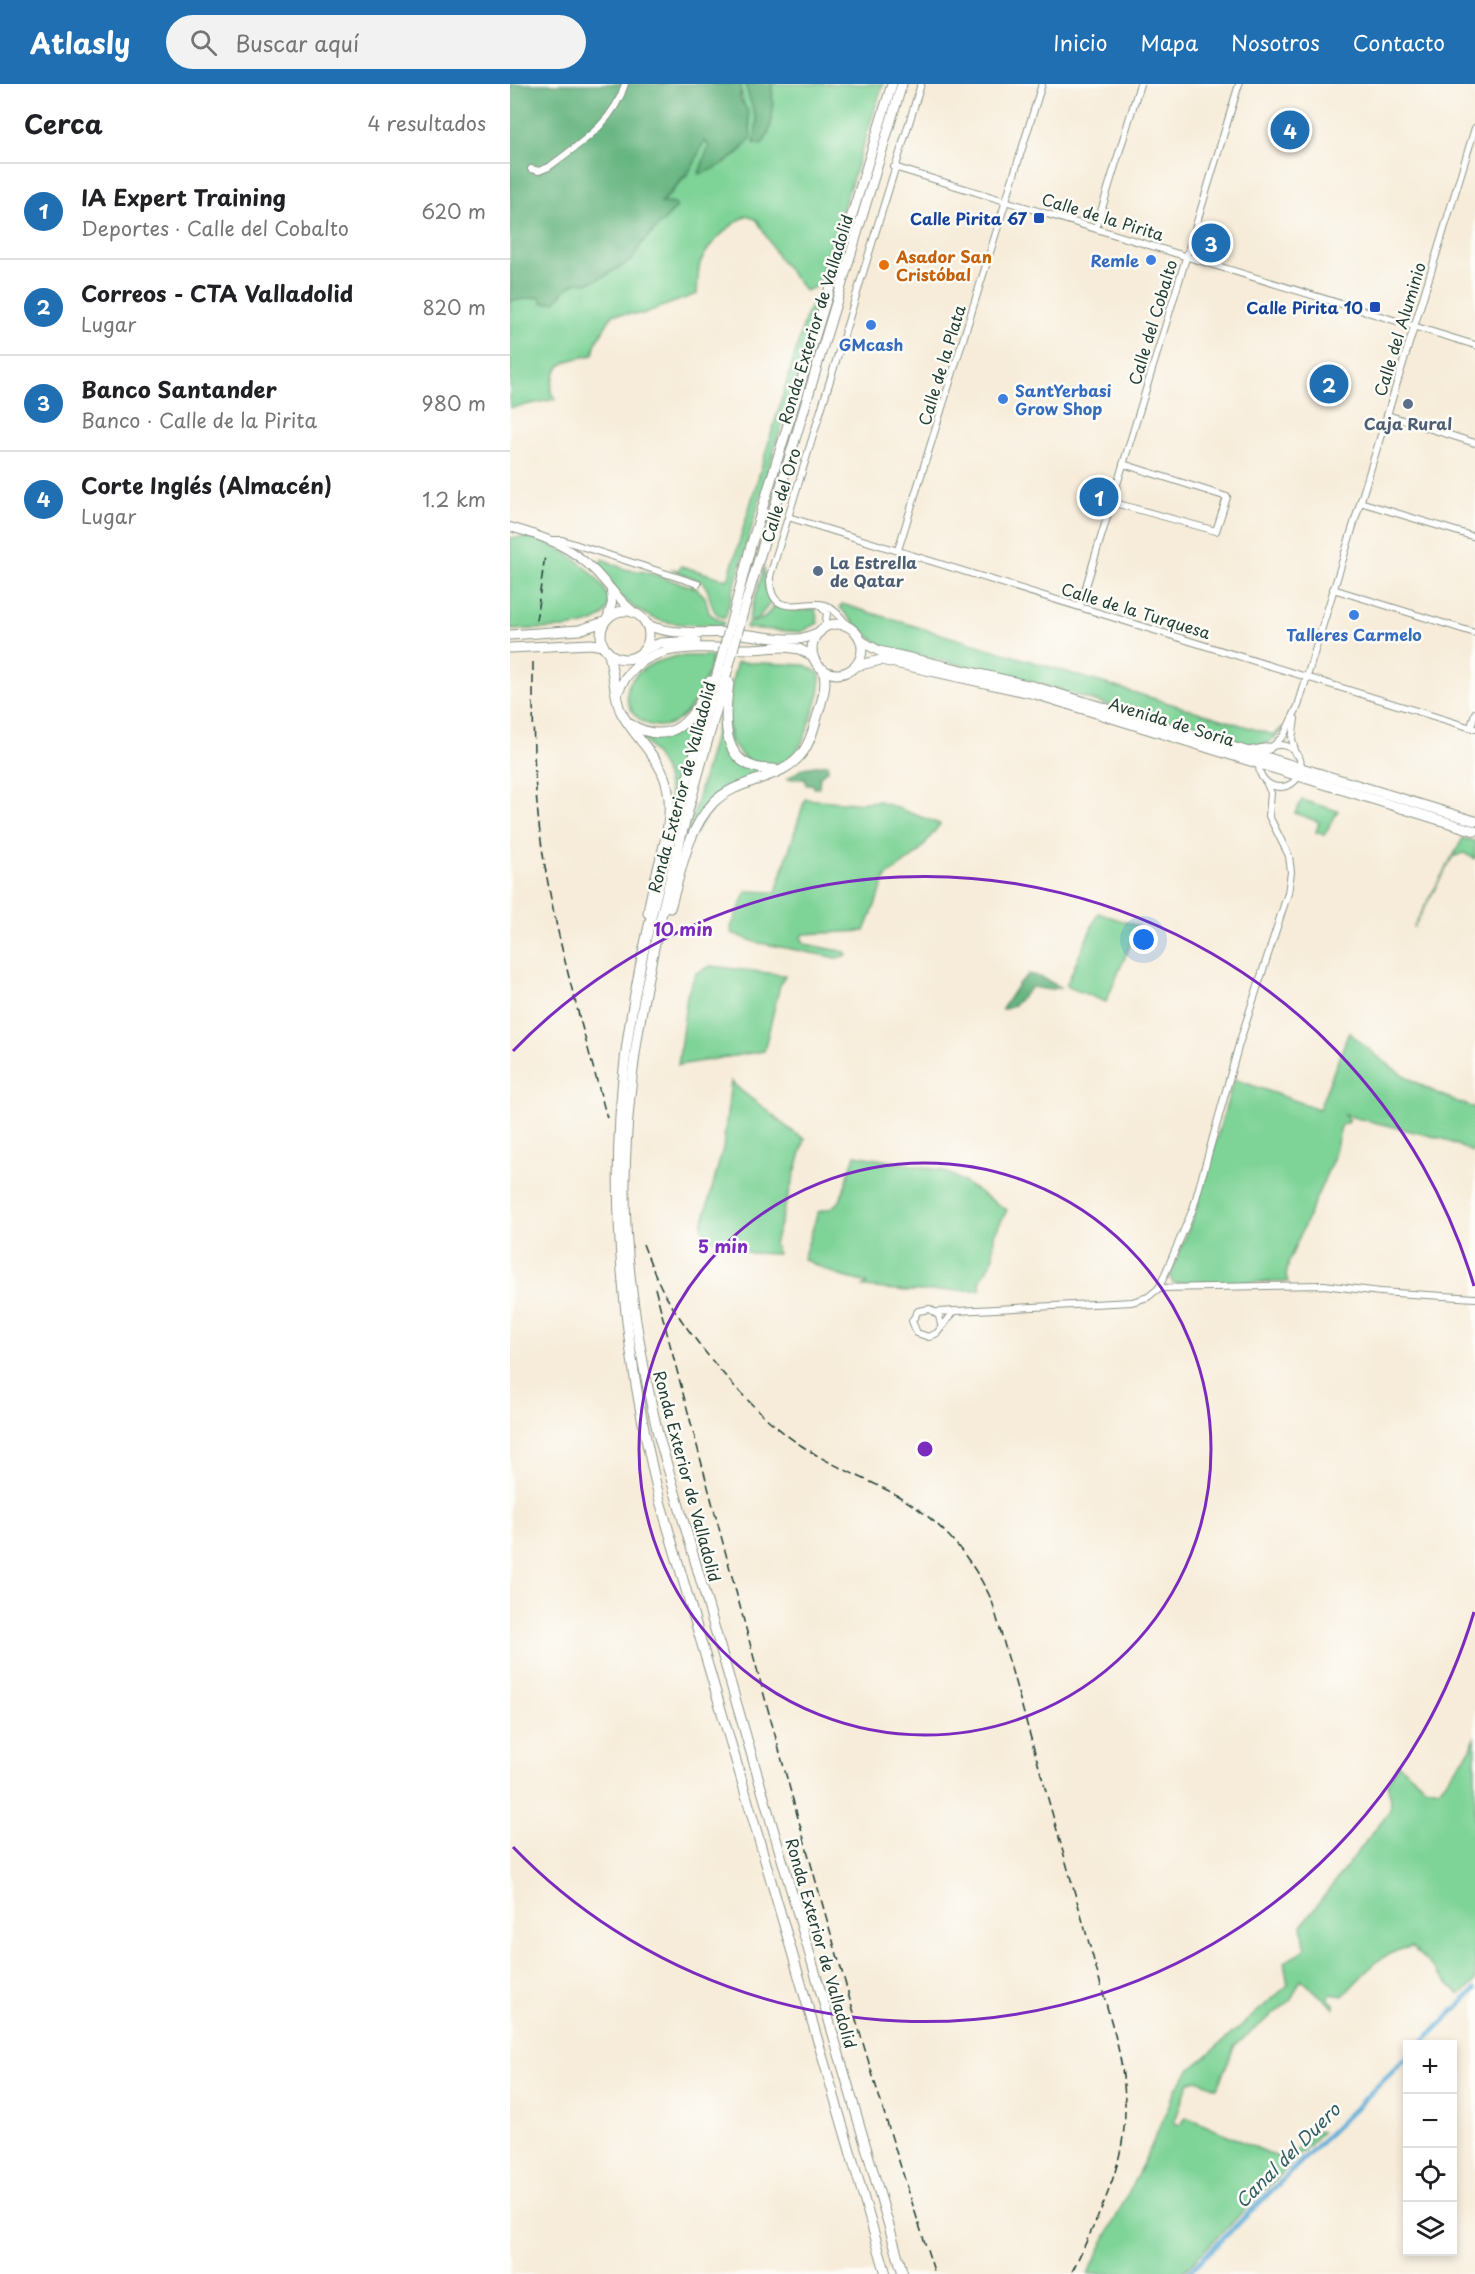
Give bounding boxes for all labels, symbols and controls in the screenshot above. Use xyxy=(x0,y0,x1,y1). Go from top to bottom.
search box xyxy=(166,15,586,69)
text: Atlasly xyxy=(30,21,130,64)
icon: search xyxy=(187,26,220,59)
text: Buscar aquí xyxy=(235,26,359,59)
text: Inicio xyxy=(1053,26,1107,58)
text: Mapa xyxy=(1140,26,1198,58)
text: Nosotros xyxy=(1231,26,1320,58)
text: Contacto xyxy=(1353,26,1445,58)
text: Cerca xyxy=(24,104,103,143)
text: 4 resultados xyxy=(368,108,486,138)
pin: 4 xyxy=(1270,108,1310,152)
text: IA Expert Training xyxy=(81,180,286,213)
street label: Calle de la Pirita xyxy=(1039,186,1167,246)
text: 1 xyxy=(39,196,48,226)
text: 620 m xyxy=(422,196,486,226)
place label: Calle Pirita 67 xyxy=(910,206,1028,230)
street label: Ronda Exterior de Valladolid xyxy=(772,211,858,427)
marker: Calle Pirita 67 xyxy=(1032,211,1046,225)
text: Deportes · Calle del Cobalto xyxy=(81,213,349,243)
pin: 3 xyxy=(1192,220,1230,266)
place label: Asador San Cristóbal xyxy=(895,244,992,286)
place label: Remle xyxy=(1090,248,1139,272)
marker: Remle xyxy=(1144,253,1158,267)
street label: Calle del Cobalto xyxy=(1122,256,1183,388)
marker: Asador San Cristóbal xyxy=(877,258,891,272)
street label: Calle del Aluminio xyxy=(1367,259,1431,399)
text: Correos - CTA Valladolid xyxy=(81,276,353,309)
text: 2 xyxy=(36,292,51,322)
text: 820 m xyxy=(423,292,486,322)
place label: Calle Pirita 10 xyxy=(1246,295,1363,319)
marker: Calle Pirita 10 xyxy=(1368,300,1382,314)
street label: Calle de la Plata xyxy=(911,302,971,428)
text: Lugar xyxy=(81,309,136,339)
marker: GMcash xyxy=(864,318,878,332)
place label: GMcash xyxy=(839,332,903,356)
pin: 2 xyxy=(1310,362,1348,406)
text: Banco Santander xyxy=(81,372,277,405)
place label: SantYerbasi Grow Shop xyxy=(1015,378,1112,420)
text: 3 xyxy=(37,388,50,418)
text: 980 m xyxy=(422,388,486,418)
marker: SantYerbasi Grow Shop xyxy=(996,392,1010,406)
marker: Caja Rural xyxy=(1401,397,1415,411)
text: Banco · Calle de la Pirita xyxy=(81,405,317,435)
place label: Caja Rural xyxy=(1364,411,1452,435)
street label: Calle del Oro xyxy=(754,445,806,545)
text: Corte Inglés (Almacén) xyxy=(81,468,332,501)
pin: 1 xyxy=(1080,474,1118,520)
text: 4 xyxy=(37,484,50,514)
text: 1.2 km xyxy=(422,484,486,514)
text: Lugar xyxy=(81,501,136,531)
place label: La Estrella de Qatar xyxy=(830,550,917,592)
marker: La Estrella de Qatar xyxy=(811,564,825,578)
street label: Calle de la Turquesa xyxy=(1058,576,1214,644)
marker: Talleres Carmelo xyxy=(1347,608,1361,622)
place label: Talleres Carmelo xyxy=(1286,622,1422,646)
street label: Ronda Exterior de Valladolid xyxy=(641,679,721,895)
street label: Avenida de Soria xyxy=(1106,691,1238,752)
text: 10 min xyxy=(653,915,713,942)
your location xyxy=(1129,925,1158,954)
text: 5 min xyxy=(698,1232,748,1259)
street label: Ronda Exterior de Valladolid xyxy=(648,1368,728,1584)
centre of rings xyxy=(915,1439,935,1459)
street label: Ronda Exterior de Valladolid xyxy=(780,1835,864,2051)
map controls xyxy=(1403,2040,1457,2256)
button: + xyxy=(1403,2040,1457,2094)
button: − xyxy=(1403,2094,1457,2148)
water label: Canal del Duero xyxy=(1228,2096,1346,2214)
button: locate xyxy=(1403,2148,1457,2202)
button: layers xyxy=(1403,2202,1457,2256)

